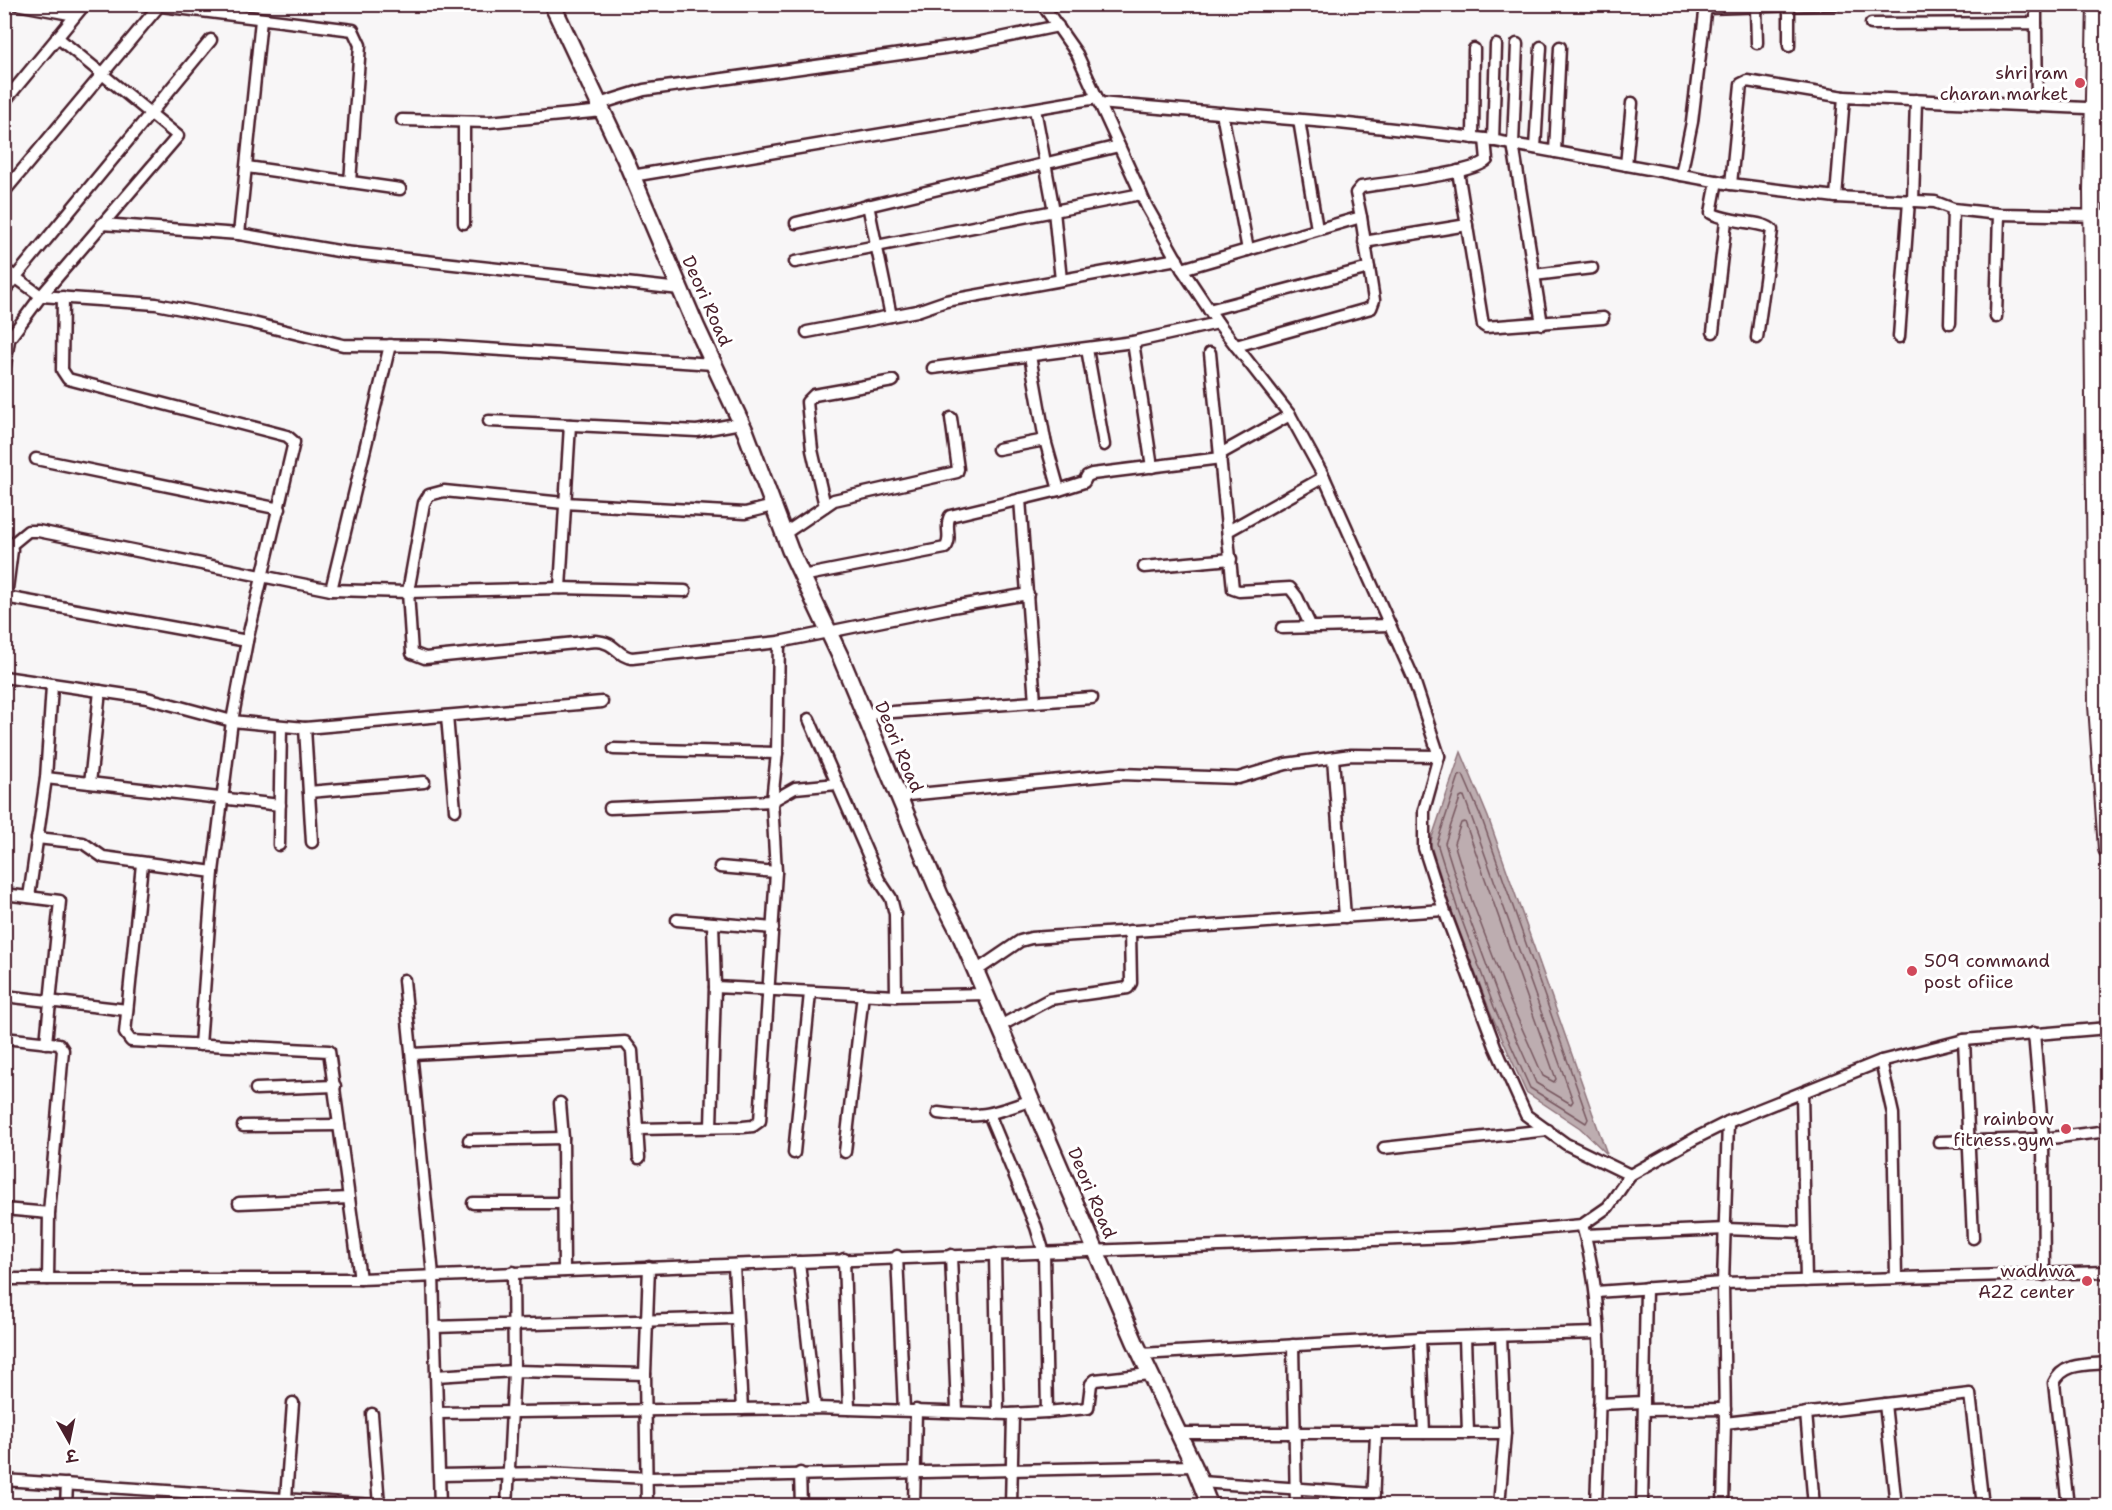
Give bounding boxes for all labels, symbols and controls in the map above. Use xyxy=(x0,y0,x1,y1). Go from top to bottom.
place label: shri ram charan market xyxy=(1940,61,2068,106)
marker: shri ram charan market xyxy=(2073,76,2087,90)
street label: Deori Road xyxy=(676,252,738,350)
street label: Deori Road xyxy=(869,698,929,796)
place label: 509 command post ofiice xyxy=(1924,949,2050,994)
marker: 509 command post ofiice xyxy=(1905,964,1919,978)
place label: rainbow fitness gym xyxy=(1953,1107,2054,1152)
marker: rainbow fitness gym xyxy=(2059,1122,2073,1136)
street label: Deori Road xyxy=(1062,1144,1122,1242)
place label: wadhwa A2Z center xyxy=(1978,1259,2075,1304)
marker: wadhwa A2Z center xyxy=(2080,1274,2094,1288)
north arrow xyxy=(39,1411,99,1471)
text: उ xyxy=(63,1444,80,1467)

